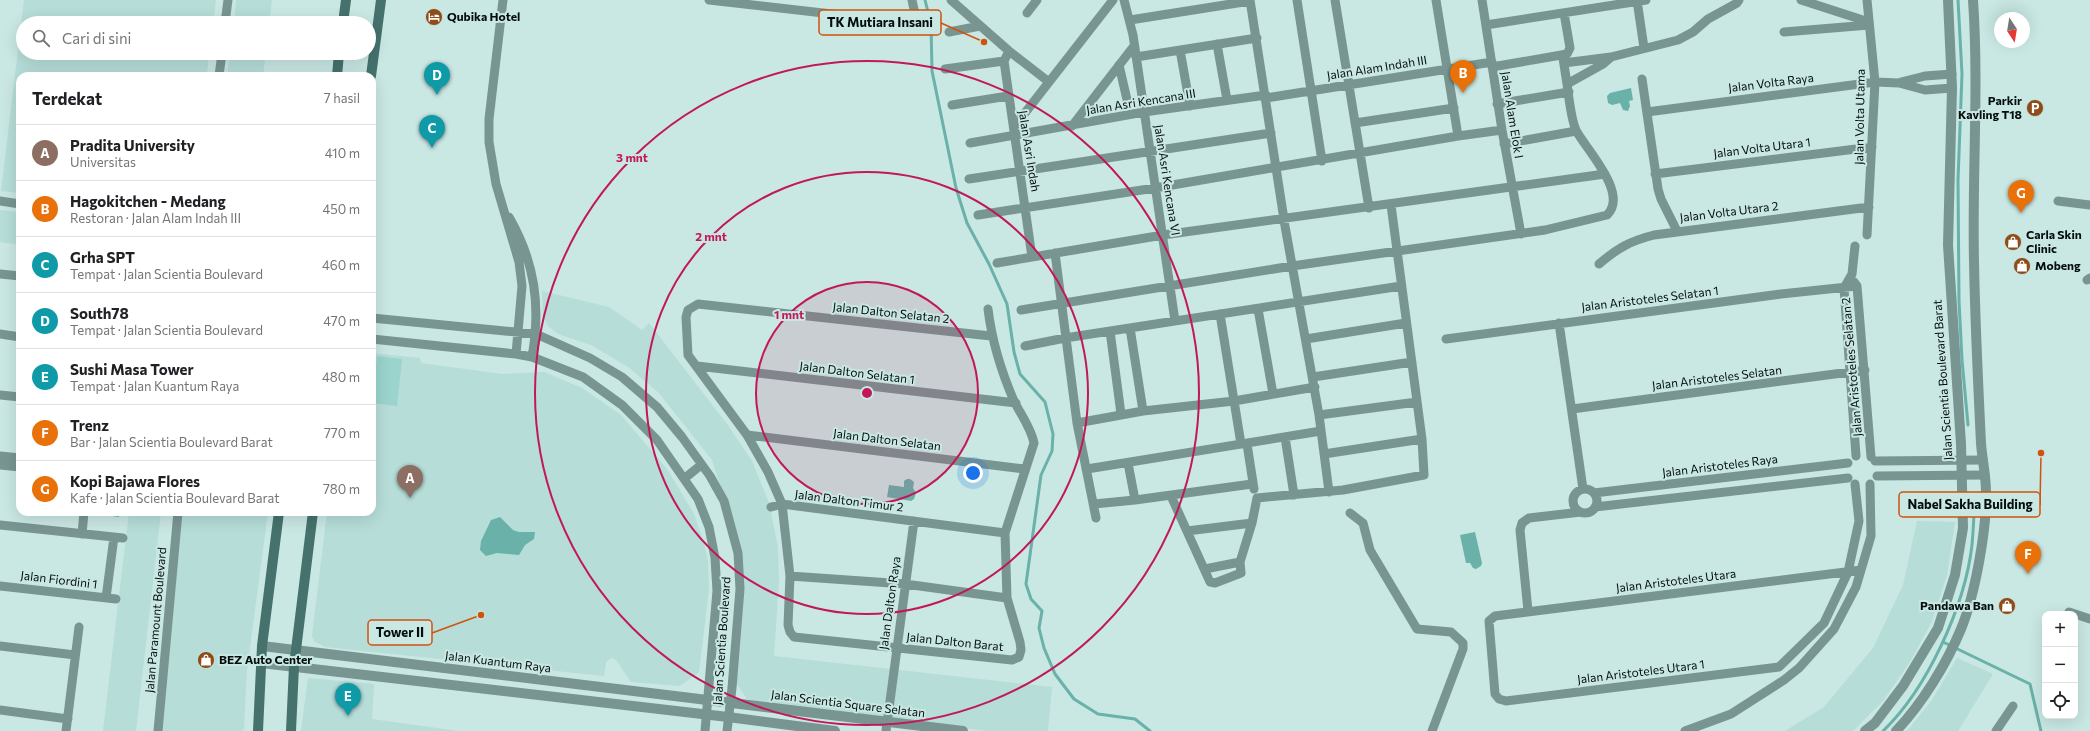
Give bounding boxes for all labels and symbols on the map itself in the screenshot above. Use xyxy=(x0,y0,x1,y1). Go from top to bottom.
hotel icon: Qubika Hotel xyxy=(424,7,444,27)
place label: Qubika Hotel xyxy=(447,9,520,23)
callout: TK Mutiara Insani xyxy=(819,10,941,35)
north arrow xyxy=(1994,12,2030,48)
text: TK Mutiara Insani xyxy=(827,14,933,30)
street label: Jalan Alam Indah III xyxy=(1326,52,1428,83)
pin: B xyxy=(1450,60,1476,93)
pin: D xyxy=(424,62,450,95)
street label: Jalan Volta Utama xyxy=(1851,69,1868,165)
street label: Jalan Alam Elok I xyxy=(1498,70,1527,160)
street label: Jalan Volta Raya xyxy=(1727,70,1814,95)
street label: Jalan Asri Kencana III xyxy=(1085,85,1197,118)
place label: Parkir Kavling T18 xyxy=(1958,93,2022,121)
parking icon: Parkir Kavling T18 xyxy=(2025,98,2045,118)
street label: Jalan Asri Indah xyxy=(1016,109,1043,193)
pin: C xyxy=(419,115,445,148)
street label: Jalan Asri Kencana VI xyxy=(1151,123,1184,237)
street label: Jalan Volta Utara 1 xyxy=(1713,134,1811,161)
text: 3 mnt xyxy=(616,150,648,164)
pin: G xyxy=(2008,180,2034,213)
street label: Jalan Volta Utara 2 xyxy=(1679,198,1779,225)
place label: Carla Skin Clinic xyxy=(2026,227,2082,255)
text: 2 mnt xyxy=(695,229,727,243)
shop icon: Carla Skin Clinic xyxy=(2003,232,2023,252)
shop icon: Mobeng xyxy=(2012,256,2032,276)
place label: Mobeng xyxy=(2035,258,2081,272)
street label: Jalan Aristoteles Selatan 1 xyxy=(1580,283,1719,314)
street label: Jalan Aristoteles Selatan 2 xyxy=(1838,296,1865,437)
street label: Jalan Dalton Selatan 2 xyxy=(832,299,951,326)
street label: Jalan Scientia Boulevard Barat xyxy=(1929,299,1956,461)
text: 1 mnt xyxy=(774,307,804,321)
street label: Jalan Dalton Selatan 1 xyxy=(799,358,915,387)
street label: Jalan Aristoteles Selatan xyxy=(1651,362,1783,393)
centre of rings xyxy=(860,386,874,400)
street label: Jalan Dalton Selatan xyxy=(832,425,942,454)
street label: Jalan Aristoteles Raya xyxy=(1661,451,1779,480)
your location xyxy=(963,463,983,483)
pin: A xyxy=(397,465,423,498)
street label: Jalan Dalton Timur 2 xyxy=(794,486,905,515)
callout: Nabel Sakha Building xyxy=(1899,492,2040,517)
text: Nabel Sakha Building xyxy=(1907,496,2033,512)
pin: F xyxy=(2015,541,2041,574)
street label: Jalan Paramount Boulevard xyxy=(142,546,169,693)
street label: Jalan Dalton Raya xyxy=(876,555,903,651)
street label: Jalan Aristoteles Utara xyxy=(1615,566,1737,595)
street label: Jalan Fiordini 1 xyxy=(20,567,98,592)
street label: Jalan Scientia Boulevard xyxy=(710,576,733,706)
shop icon: Pandawa Ban xyxy=(1997,596,2017,616)
place label: Pandawa Ban xyxy=(1920,598,1994,612)
callout: Tower II xyxy=(368,620,432,645)
text: Tower II xyxy=(376,624,424,640)
street label: Jalan Dalton Barat xyxy=(906,629,1004,654)
street label: Jalan Kuantum Raya xyxy=(444,648,552,675)
shop icon: BEZ Auto Center xyxy=(196,650,216,670)
place label: BEZ Auto Center xyxy=(219,652,312,666)
street label: Jalan Aristoteles Utara 1 xyxy=(1576,656,1706,687)
pin: E xyxy=(335,683,361,716)
street label: Jalan Scientia Square Selatan xyxy=(770,687,926,720)

